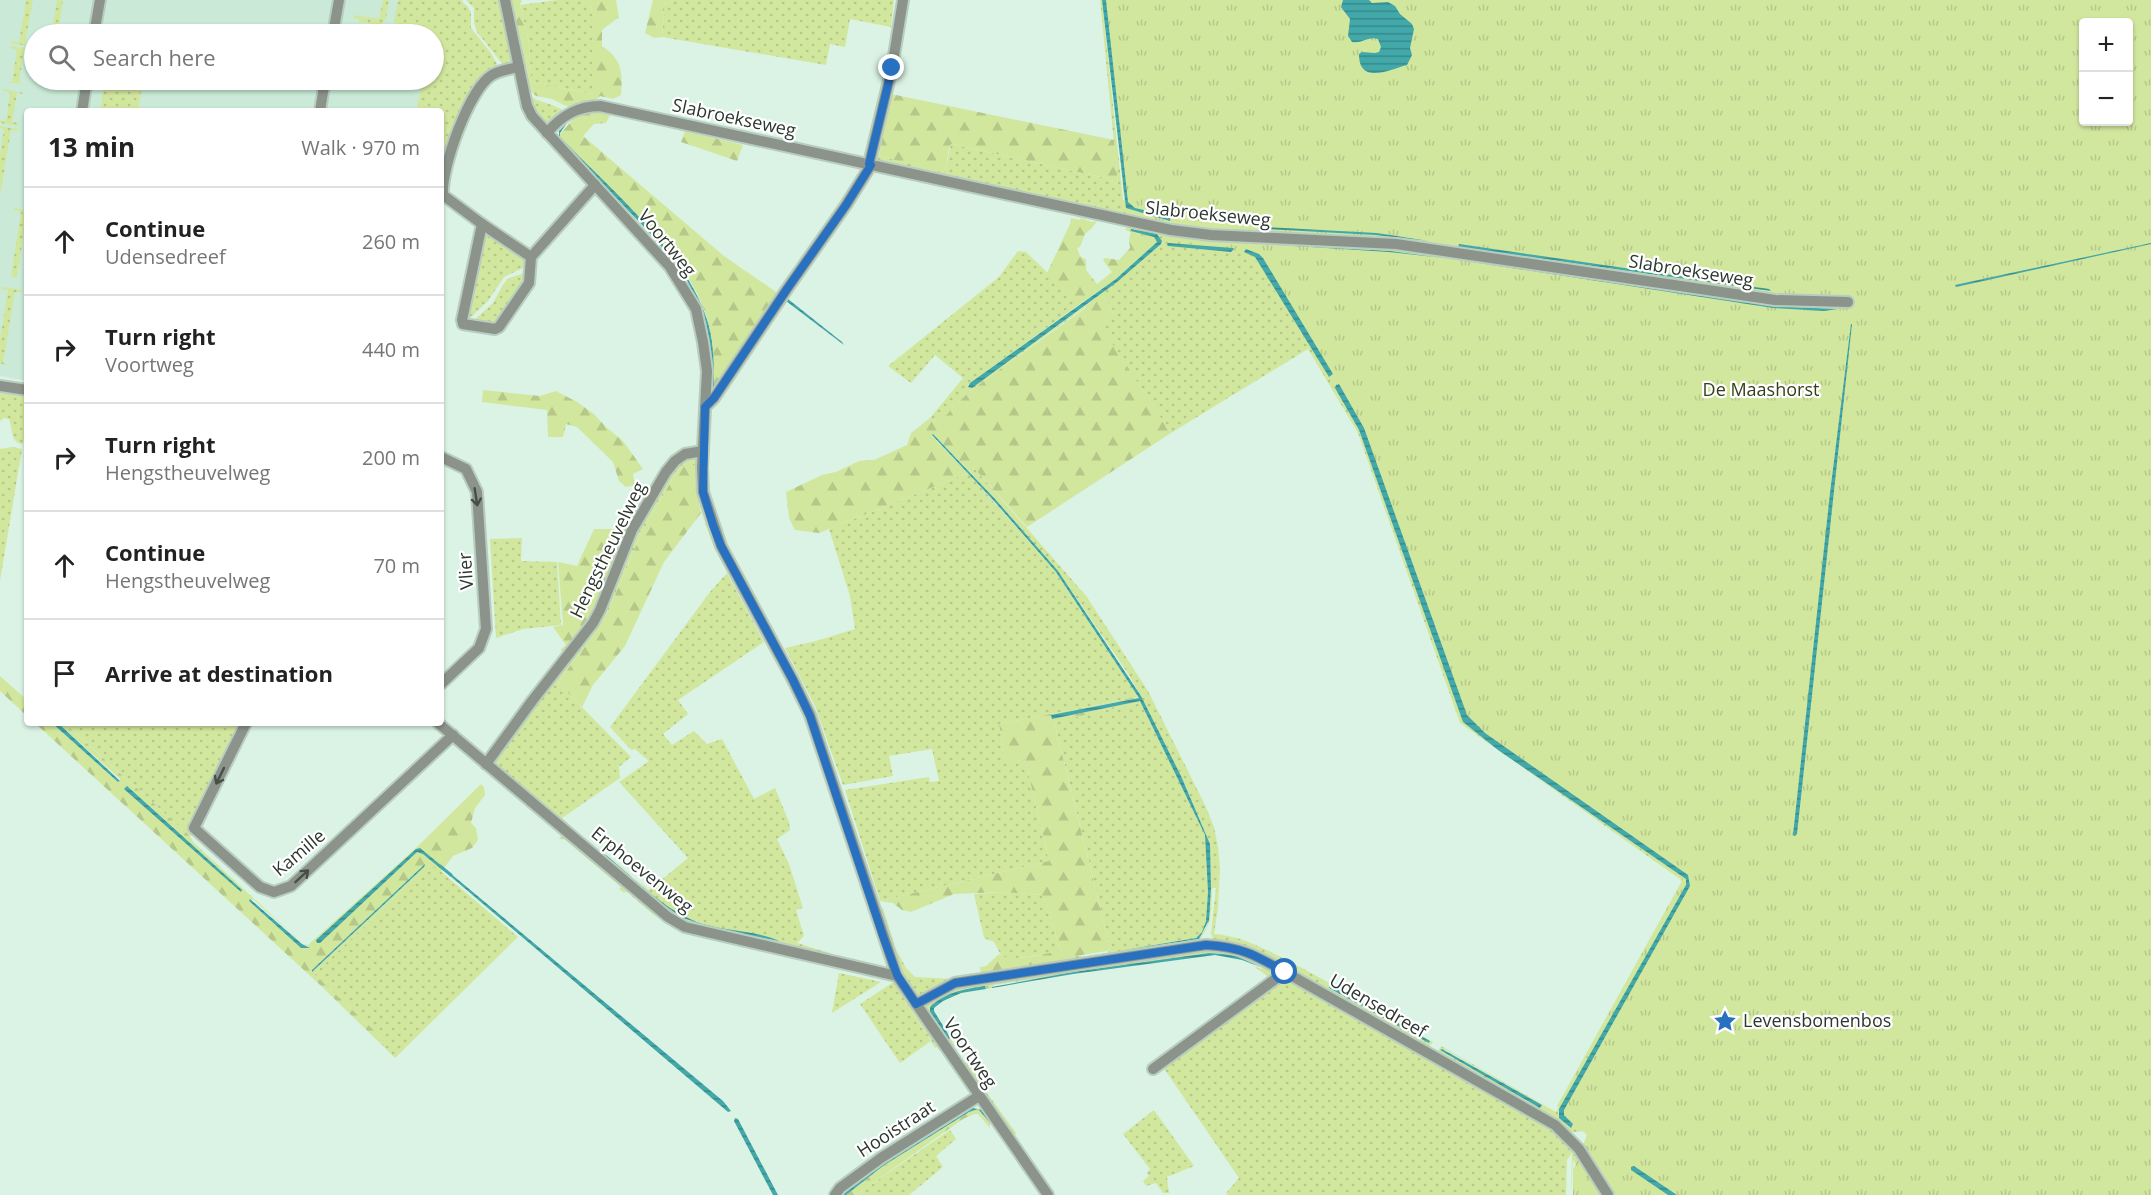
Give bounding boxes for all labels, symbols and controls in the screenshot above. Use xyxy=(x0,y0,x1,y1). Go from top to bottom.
map controls xyxy=(2079,18,2133,126)
button: + xyxy=(2079,18,2133,72)
search box xyxy=(24,24,444,90)
icon: search xyxy=(45,41,78,74)
text: Search here xyxy=(93,42,216,72)
route end xyxy=(878,54,904,80)
button: − xyxy=(2079,72,2133,126)
street label: Slabroekseweg xyxy=(670,92,798,142)
text: 13 min xyxy=(48,129,135,165)
text: Walk · 970 m xyxy=(301,134,420,161)
street label: Slabroekseweg xyxy=(1144,195,1272,232)
street label: Voortweg xyxy=(633,204,702,281)
text: Continue xyxy=(105,213,205,243)
icon: ahead xyxy=(48,225,81,258)
text: 260 m xyxy=(362,228,420,255)
text: Udensedreef xyxy=(105,243,226,270)
street label: Slabroekseweg xyxy=(1627,248,1755,292)
text: Turn right xyxy=(105,321,216,351)
icon: right xyxy=(48,333,81,366)
text: 440 m xyxy=(362,336,420,363)
text: Voortweg xyxy=(105,351,194,378)
park label: De Maashorst xyxy=(1703,377,1819,401)
text: Turn right xyxy=(105,429,216,459)
icon: right xyxy=(48,441,81,474)
text: 200 m xyxy=(362,444,420,471)
text: Hengstheuvelweg xyxy=(105,459,270,486)
street label: Hengstheuvelweg xyxy=(564,477,651,622)
one-way arrow xyxy=(471,487,482,506)
text: Continue xyxy=(105,537,205,567)
icon: ahead xyxy=(48,549,81,582)
street label: Vlier xyxy=(452,551,478,591)
text: 70 m xyxy=(373,552,420,579)
text: Hengstheuvelweg xyxy=(105,567,270,594)
icon: arrive xyxy=(48,657,81,690)
text: Arrive at destination xyxy=(105,658,333,688)
one-way arrow xyxy=(213,766,225,784)
street label: Erphoevenweg xyxy=(587,821,699,918)
street label: Kamille xyxy=(267,823,330,881)
one-way arrow xyxy=(295,869,310,883)
route start xyxy=(1271,958,1297,984)
street label: Udensedreef xyxy=(1325,968,1432,1043)
place icon: Levensbomenbos xyxy=(1712,1008,1738,1034)
place label: Levensbomenbos xyxy=(1743,1008,1891,1032)
street label: Voortweg xyxy=(939,1013,1003,1092)
street label: Hooistraat xyxy=(852,1094,939,1162)

